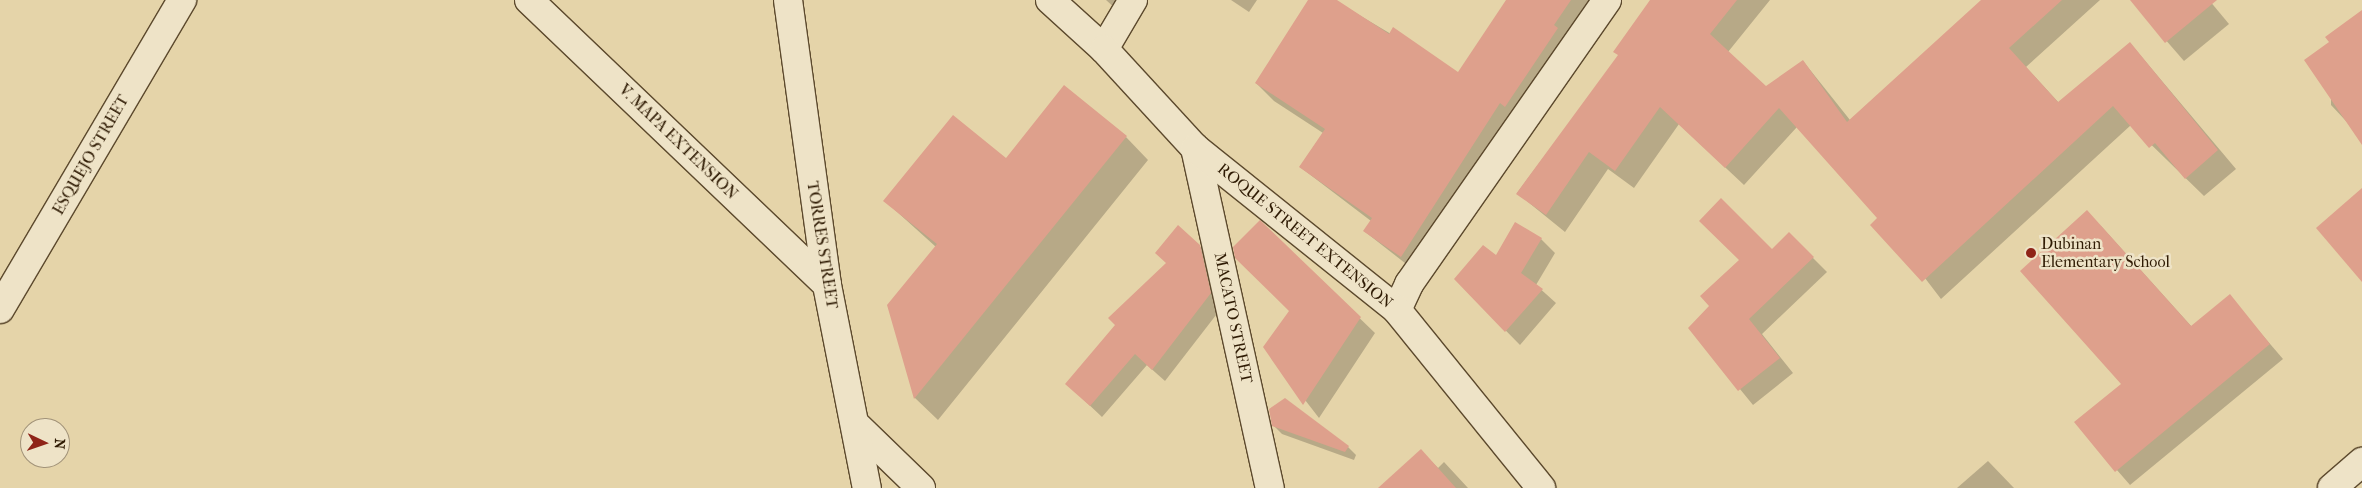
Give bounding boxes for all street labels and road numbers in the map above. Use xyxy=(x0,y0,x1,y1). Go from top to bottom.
street label: V. MAPA EXTENSION xyxy=(615,80,741,204)
street label: ESQUEJO STREET xyxy=(49,92,133,218)
street label: ROQUE STREET EXTENSION xyxy=(1214,159,1396,313)
street label: TORRES STREET xyxy=(802,180,842,310)
street label: MACATO STREET xyxy=(1210,251,1256,385)

